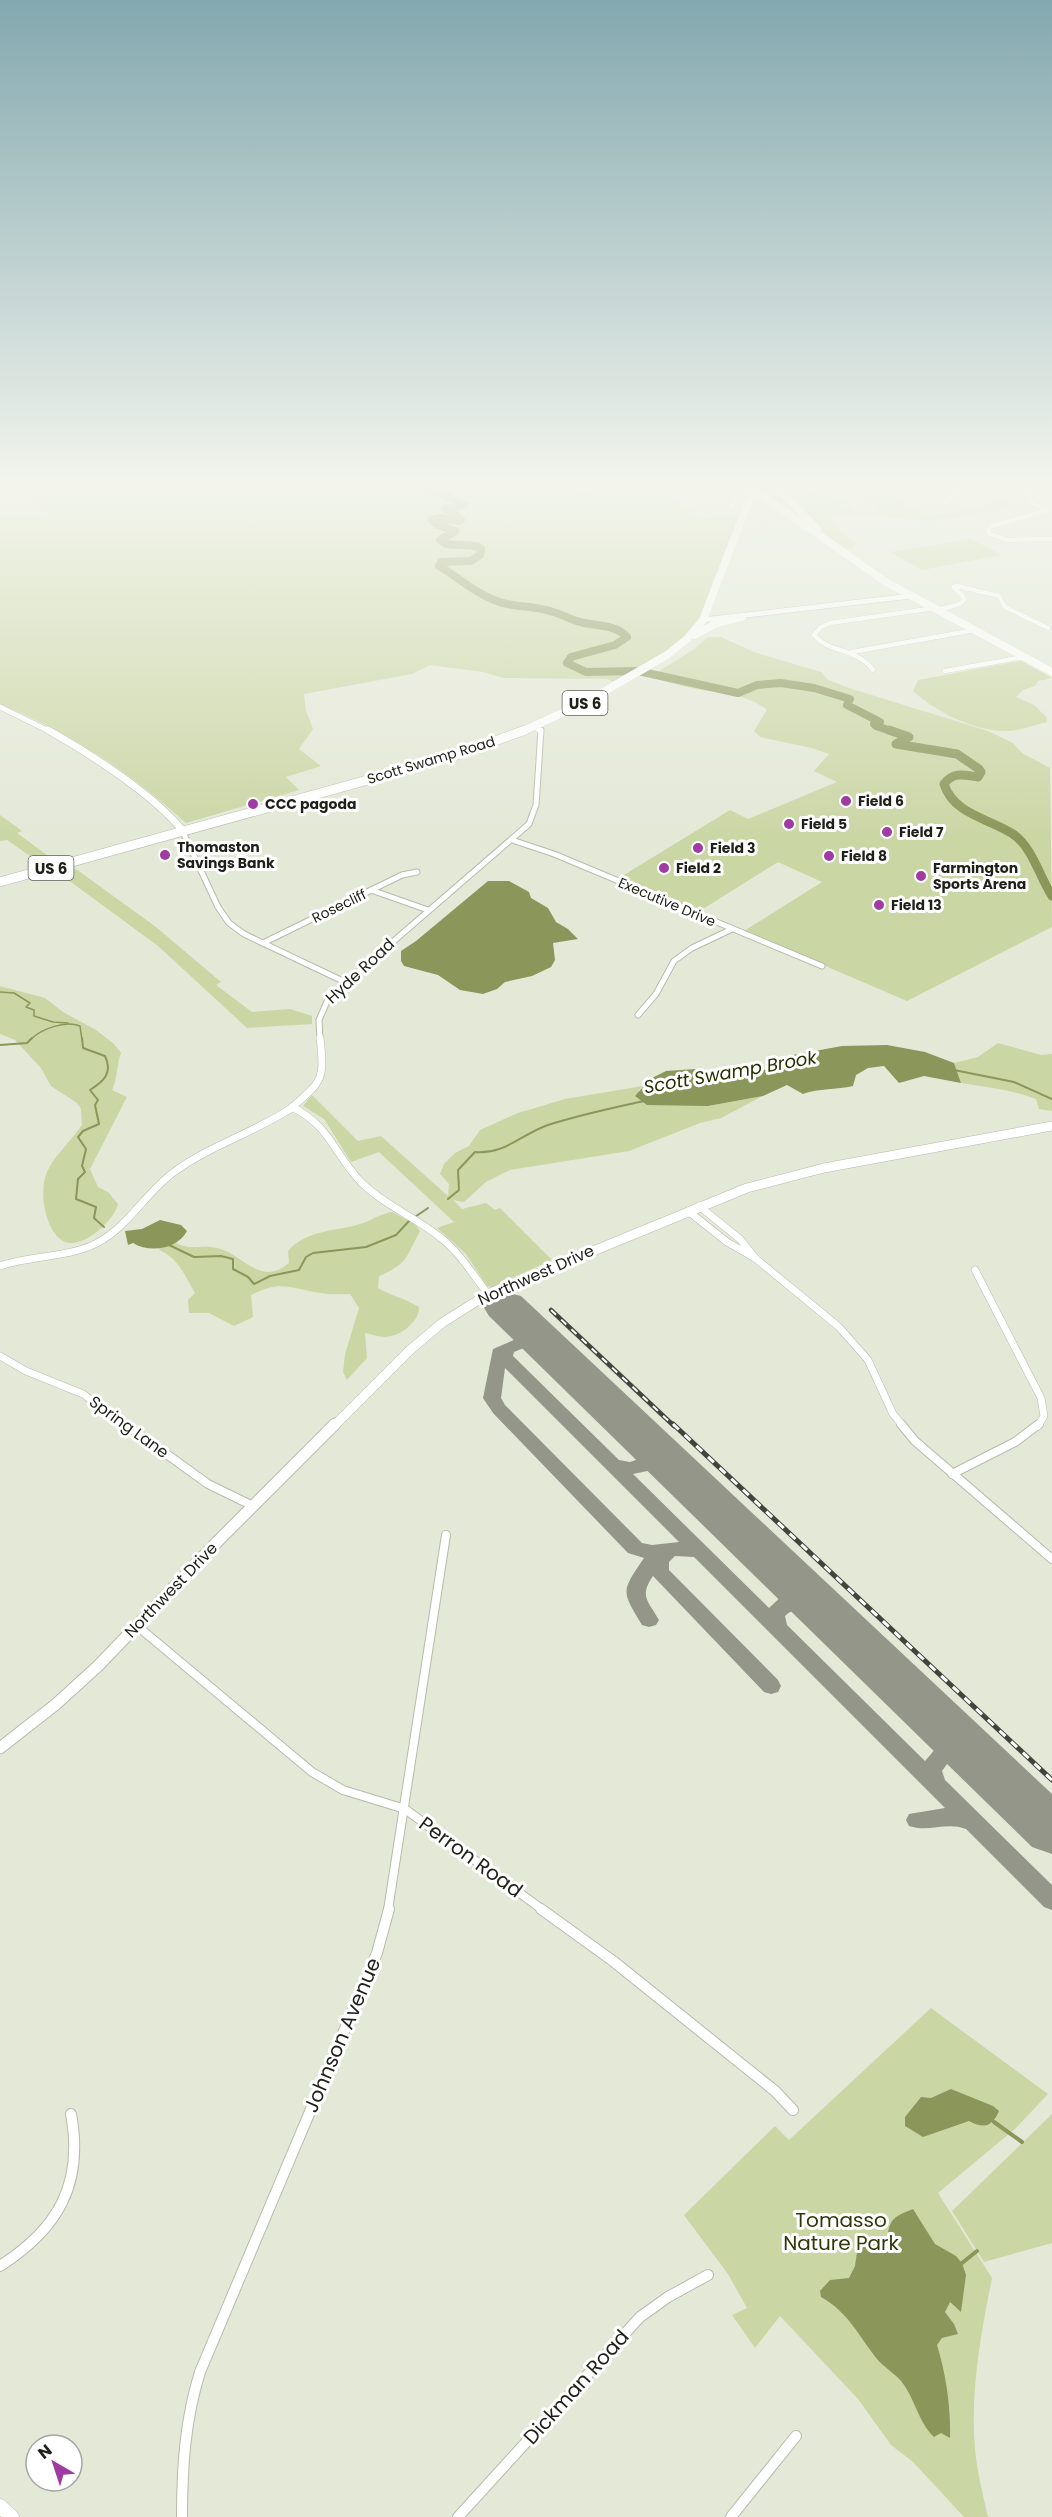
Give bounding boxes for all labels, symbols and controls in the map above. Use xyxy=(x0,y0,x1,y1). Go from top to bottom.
road number: US 6 xyxy=(562,691,608,715)
street label: Scott Swamp Road xyxy=(365,731,497,789)
place label: Field 6 xyxy=(858,791,904,811)
place label: CCC pagoda xyxy=(265,794,356,814)
marker: Field 6 xyxy=(839,794,853,808)
marker: CCC pagoda xyxy=(246,797,260,811)
place label: Field 5 xyxy=(801,814,847,834)
marker: Field 5 xyxy=(782,817,796,831)
place label: Field 7 xyxy=(899,822,944,842)
marker: Field 7 xyxy=(880,825,894,839)
place label: Thomaston Savings Bank xyxy=(177,837,275,873)
place label: Field 3 xyxy=(710,838,756,858)
marker: Field 3 xyxy=(691,841,705,855)
place label: Field 8 xyxy=(841,846,887,866)
marker: Thomaston Savings Bank xyxy=(158,848,172,862)
marker: Field 8 xyxy=(822,849,836,863)
road number: US 6 xyxy=(28,856,74,880)
place label: Field 2 xyxy=(676,858,721,878)
place label: Farmington Sports Arena xyxy=(933,858,1026,894)
marker: Field 2 xyxy=(657,861,671,875)
marker: Farmington Sports Arena xyxy=(914,869,928,883)
street label: Executive Drive xyxy=(615,872,719,932)
street label: Rosecliff xyxy=(309,884,370,928)
place label: Field 13 xyxy=(891,895,942,915)
marker: Field 13 xyxy=(872,898,886,912)
street label: Hyde Road xyxy=(320,933,400,1009)
water label: Scott Swamp Brook xyxy=(642,1044,819,1099)
street label: Northwest Drive xyxy=(474,1239,598,1311)
street label: Spring Lane xyxy=(84,1390,174,1464)
street label: Northwest Drive xyxy=(119,1537,223,1643)
street label: Perron Road xyxy=(413,1810,529,1904)
street label: Johnson Avenue xyxy=(297,1953,387,2117)
park label: Tomasso Nature Park xyxy=(783,2206,900,2257)
street label: Dickman Road xyxy=(517,2323,635,2451)
north arrow xyxy=(24,2433,84,2493)
text: N xyxy=(33,2439,57,2464)

